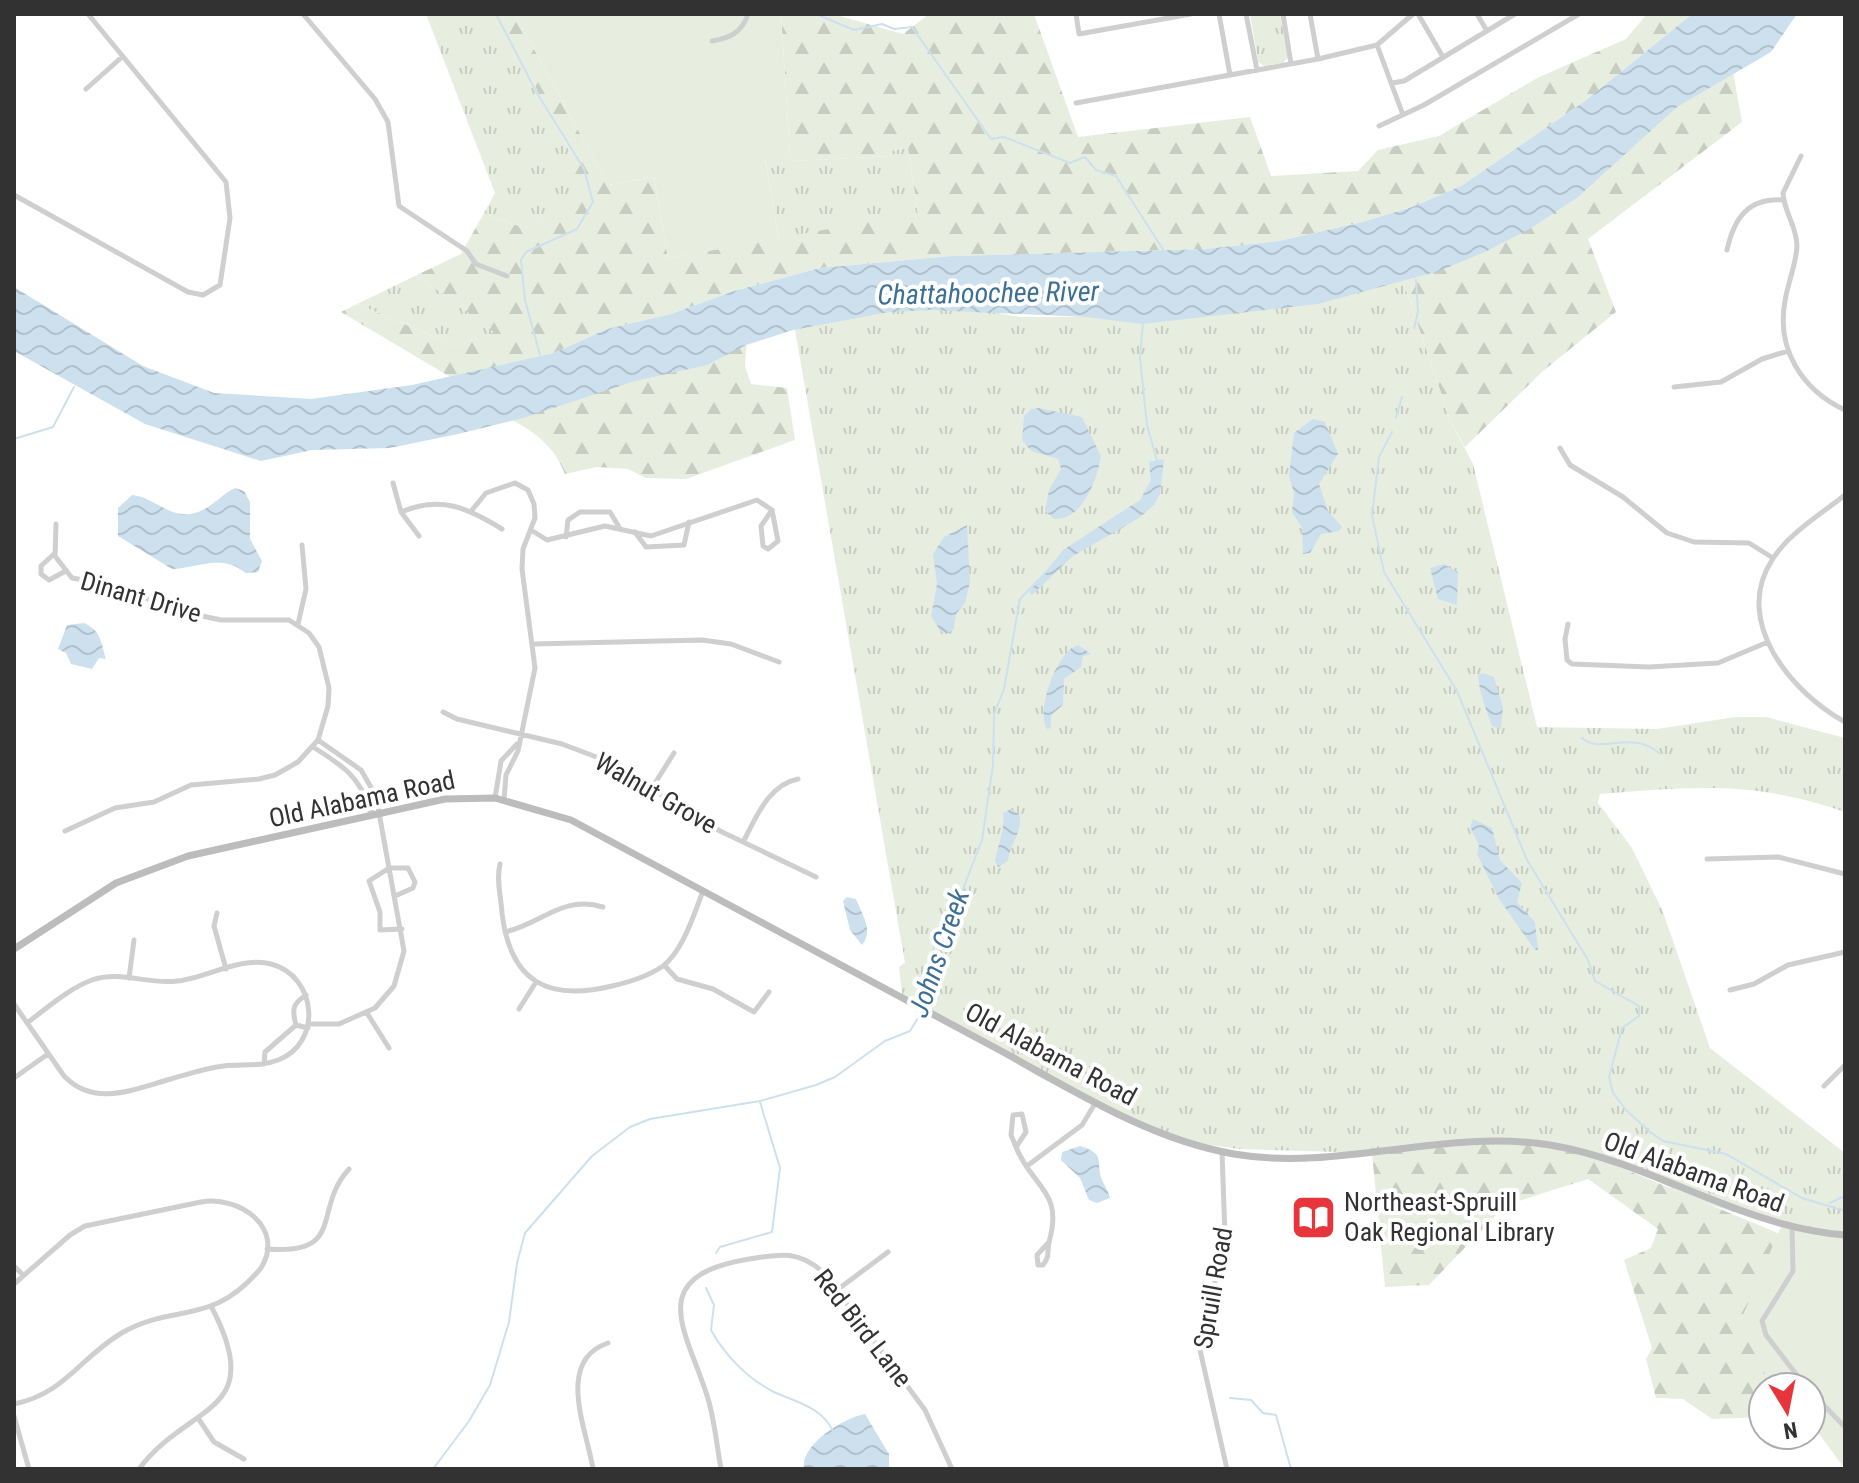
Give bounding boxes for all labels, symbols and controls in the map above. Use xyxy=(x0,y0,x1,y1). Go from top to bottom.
water label: Chattahoochee River xyxy=(877,275,1100,311)
street label: Dinant Drive xyxy=(77,565,205,629)
street label: Walnut Grove xyxy=(590,746,722,840)
street label: Old Alabama Road xyxy=(266,765,458,833)
water label: Johns Creek xyxy=(902,884,976,1021)
street label: Old Alabama Road xyxy=(960,996,1142,1112)
street label: Old Alabama Road xyxy=(1600,1126,1788,1218)
place label: Northeast-Spruill Oak Regional Library xyxy=(1344,1187,1555,1247)
library icon: Northeast-Spruill Oak Regional Library xyxy=(1289,1193,1337,1241)
street label: Spruill Road xyxy=(1188,1225,1238,1351)
street label: Red Bird Lane xyxy=(808,1263,918,1393)
north arrow xyxy=(1747,1371,1827,1451)
text: N xyxy=(1782,1417,1799,1444)

